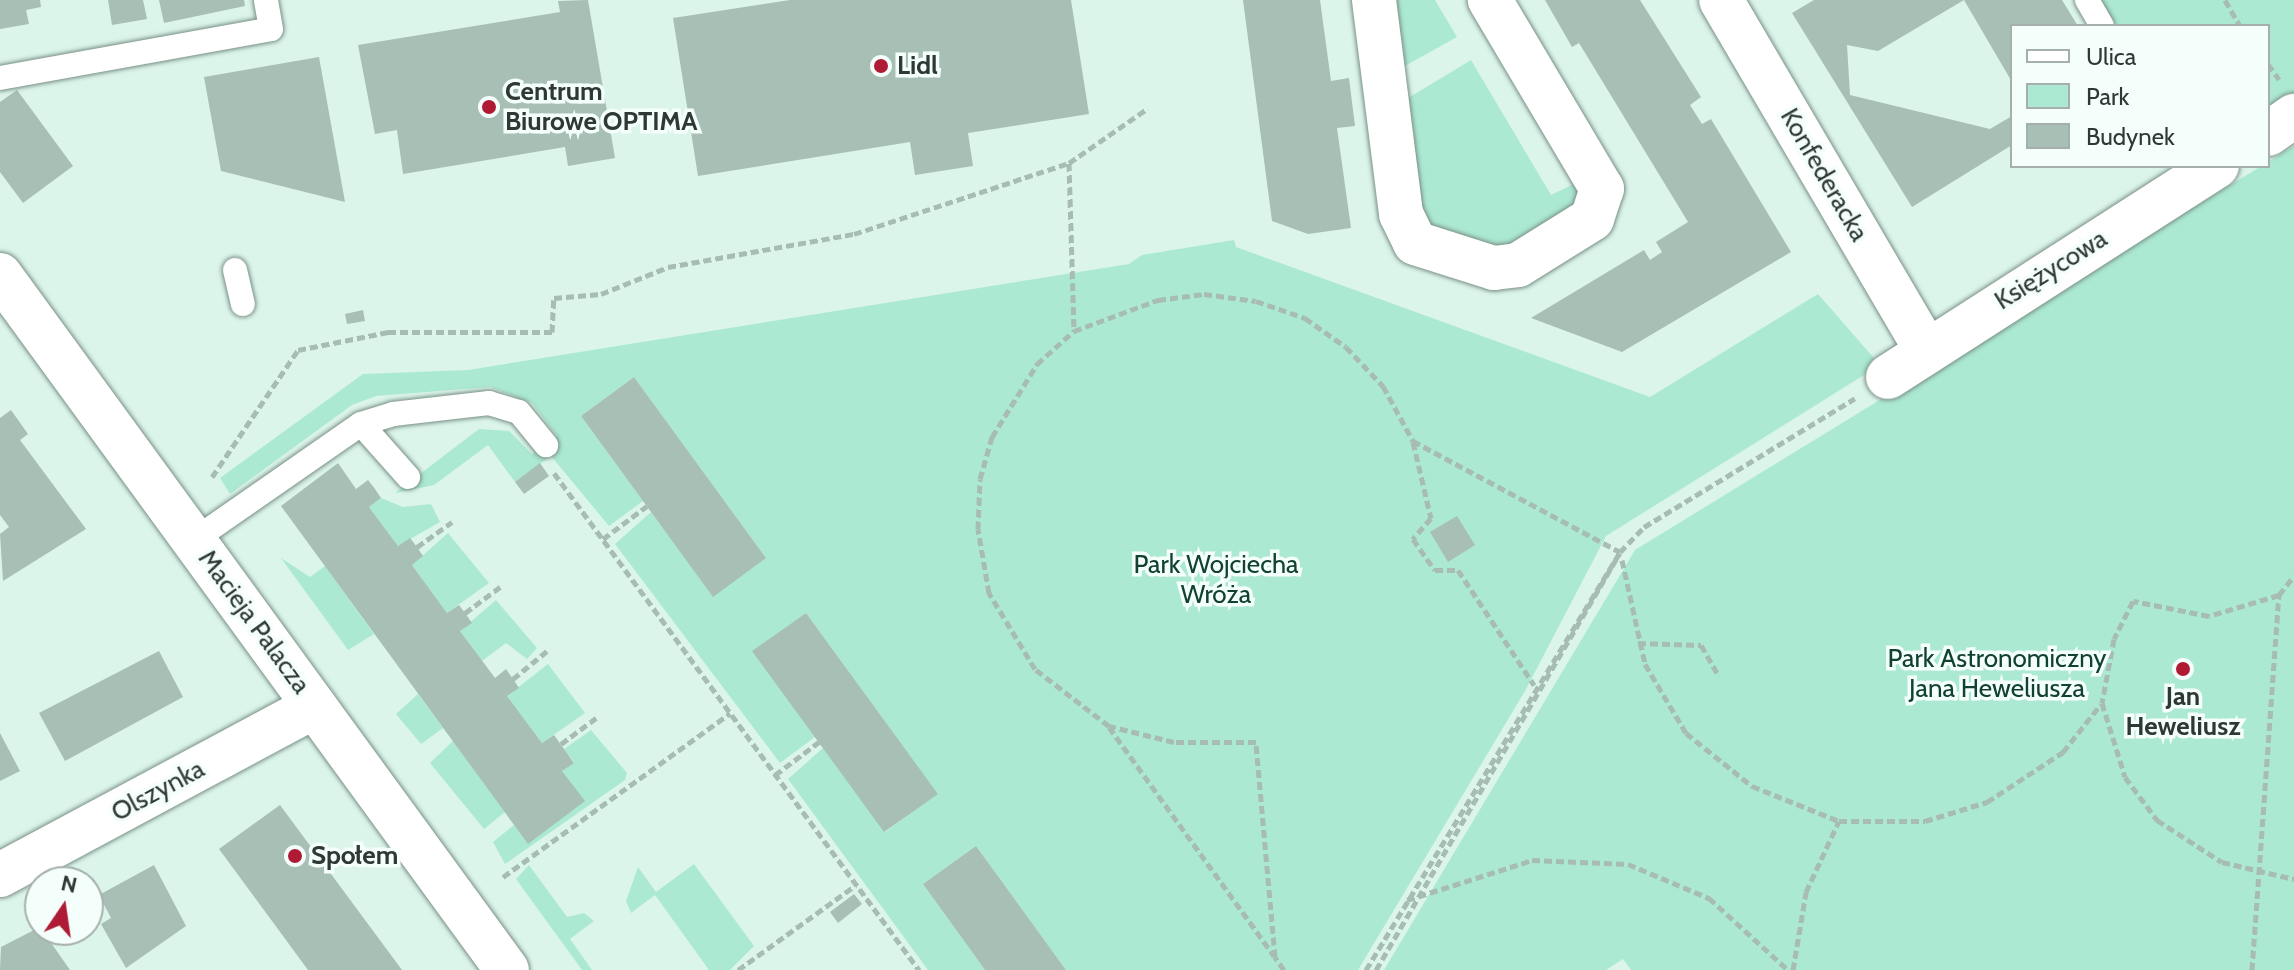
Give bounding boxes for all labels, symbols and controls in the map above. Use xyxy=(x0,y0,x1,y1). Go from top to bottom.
legend xyxy=(2010,24,2270,168)
text: Ulica xyxy=(2086,42,2136,71)
place label: Lidl xyxy=(897,50,938,82)
marker: Lidl xyxy=(872,57,890,75)
place label: Centrum Biurowe OPTIMA xyxy=(505,76,697,138)
text: Park xyxy=(2086,82,2129,111)
marker: Centrum Biurowe OPTIMA xyxy=(480,98,498,116)
street label: Konfederacka xyxy=(1773,103,1875,247)
text: Budynek xyxy=(2086,122,2175,151)
street label: Księżycowa xyxy=(1989,223,2113,317)
street label: Macieja Palacza xyxy=(191,544,317,700)
park label: Park Wojciecha Wróża xyxy=(1133,549,1299,610)
park label: Park Astronomiczny Jana Heweliusza xyxy=(1888,643,2106,704)
marker: Jan Heweliusz xyxy=(2174,660,2192,678)
place label: Jan Heweliusz xyxy=(2126,681,2240,742)
street label: Olszynka xyxy=(106,754,210,828)
place label: Społem xyxy=(311,840,398,872)
marker: Społem xyxy=(286,847,304,865)
north arrow xyxy=(24,866,104,946)
text: N xyxy=(58,869,80,899)

